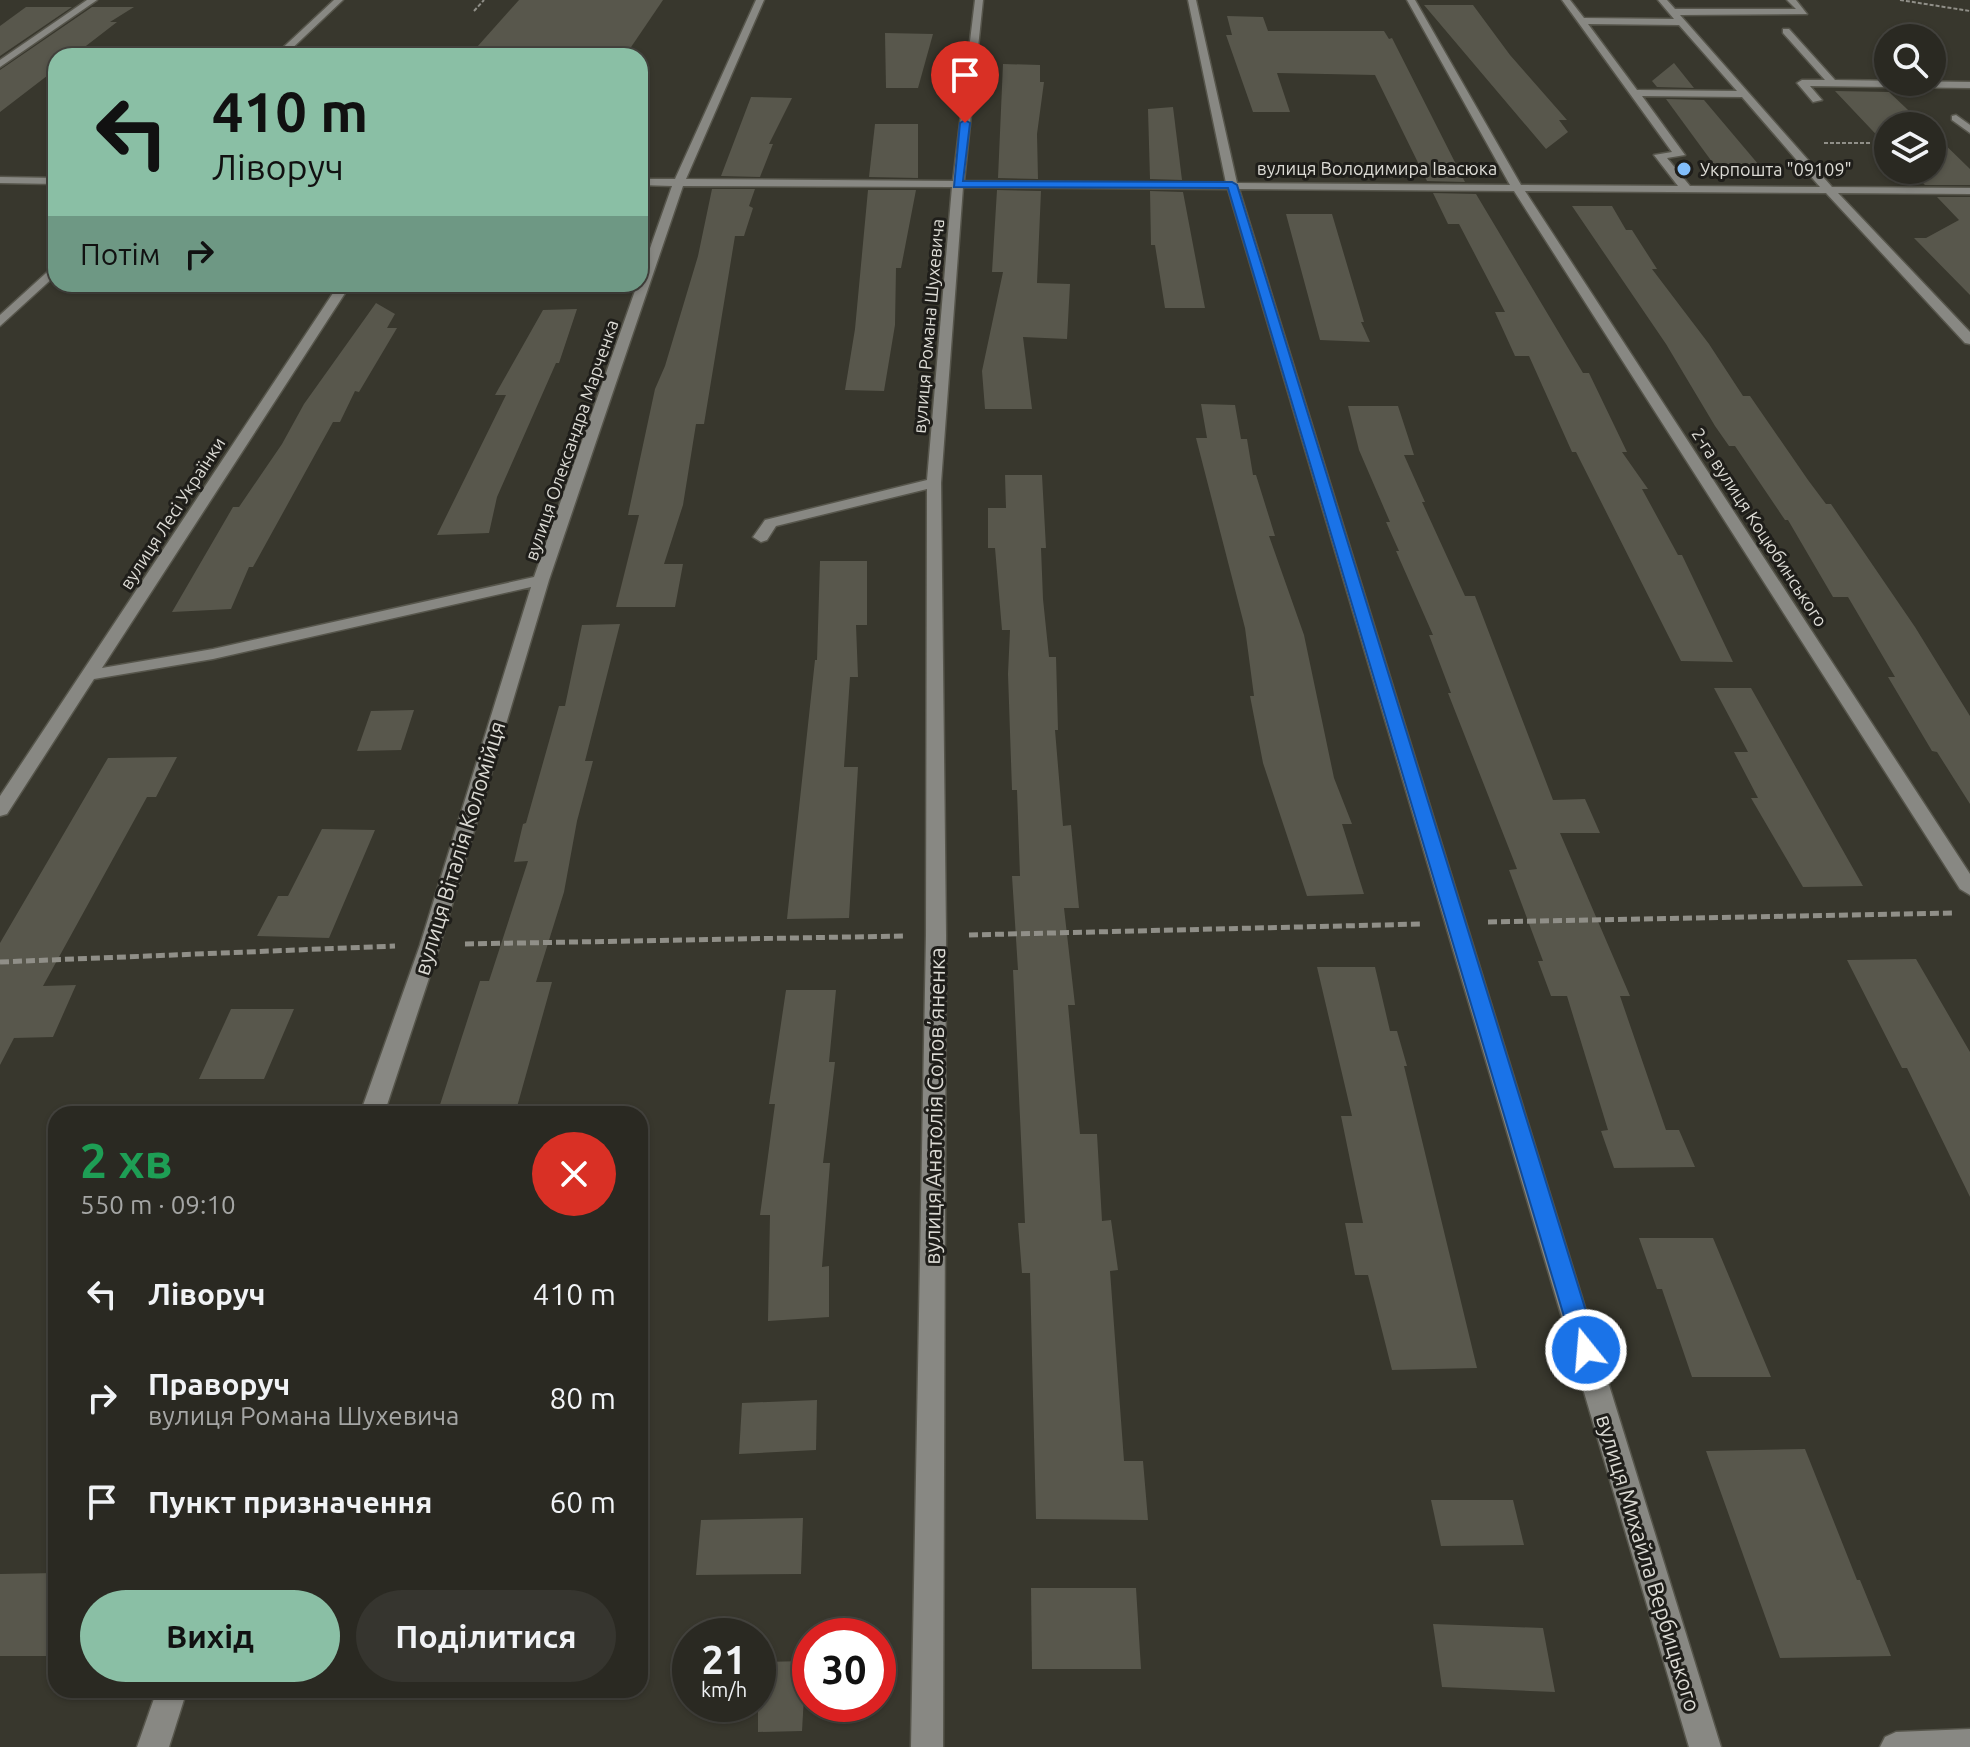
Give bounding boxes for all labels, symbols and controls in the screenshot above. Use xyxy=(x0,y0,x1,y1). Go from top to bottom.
map controls xyxy=(1874,24,1946,184)
button: search xyxy=(1874,24,1946,96)
pin xyxy=(931,41,999,123)
icon: arrive xyxy=(943,53,987,97)
icon: left xyxy=(80,80,184,184)
text: 410 m xyxy=(212,80,368,143)
button: layers xyxy=(1874,112,1946,184)
text: Ліворуч xyxy=(212,146,344,187)
street label: вулиця Володимира Івасюка xyxy=(1257,158,1497,178)
place label: Укрпошта "09109" xyxy=(1700,159,1852,179)
marker: Укрпошта "09109" xyxy=(1675,160,1693,178)
street label: вулиця Романа Шухевича xyxy=(909,218,947,434)
icon: right xyxy=(177,232,221,276)
text: Потім xyxy=(80,237,161,271)
street label: вулиця Олександра Марченка xyxy=(520,317,622,563)
street label: 2-га вулиця Коцюбинського xyxy=(1688,424,1832,630)
street label: вулиця Лесі Українки xyxy=(115,433,229,593)
street label: вулиця Віталія Коломійця xyxy=(408,718,510,978)
street label: вулиця Анатолія Соловʼяненка xyxy=(919,947,949,1265)
button: close xyxy=(532,1132,616,1216)
text: 2 хв xyxy=(80,1133,173,1187)
text: 550 m · 09:10 xyxy=(80,1190,236,1219)
icon: left xyxy=(80,1272,124,1316)
text: Ліворуч xyxy=(148,1277,266,1311)
text: 410 m xyxy=(532,1277,616,1311)
position arrow xyxy=(1544,1308,1628,1392)
text: Праворуч xyxy=(148,1367,290,1401)
icon: right xyxy=(80,1376,124,1420)
text: 80 m xyxy=(549,1381,616,1415)
text: вулиця Романа Шухевича xyxy=(148,1401,459,1430)
street label: вулиця Михайла Вербицького xyxy=(1592,1411,1706,1715)
icon: arrive xyxy=(80,1480,124,1524)
text: Пункт призначення xyxy=(148,1485,432,1519)
text: 60 m xyxy=(549,1485,616,1519)
button: Вихід xyxy=(80,1590,340,1682)
button: Поділитися xyxy=(356,1590,616,1682)
speed limit sign: 30 xyxy=(792,1618,896,1722)
text: 21 xyxy=(701,1637,747,1682)
text: km/h xyxy=(701,1678,747,1701)

